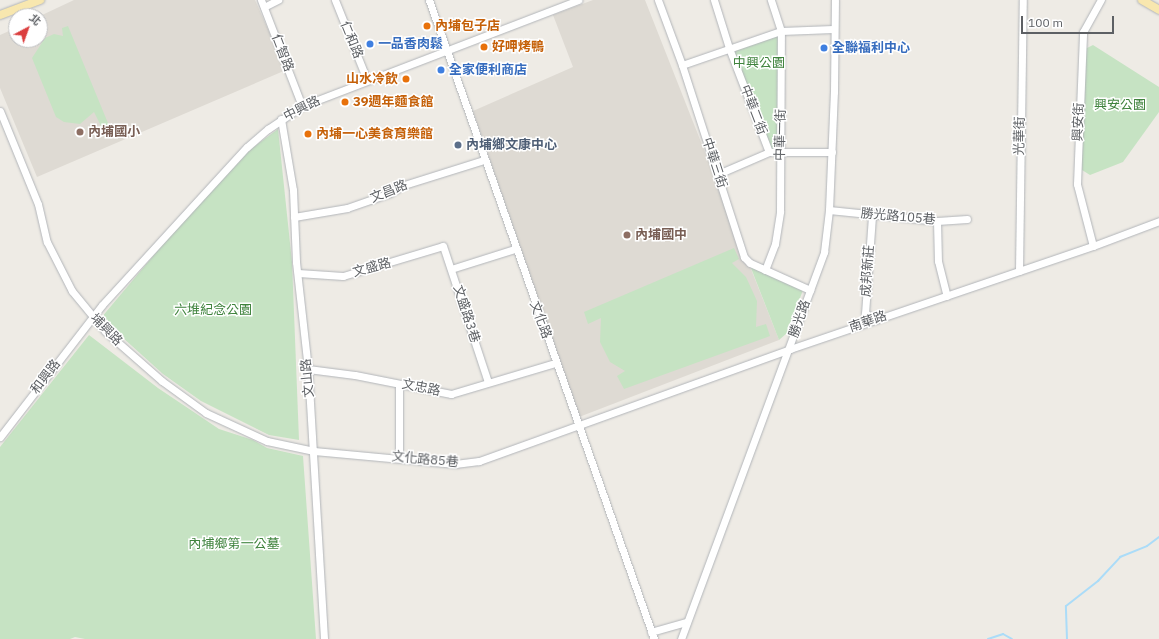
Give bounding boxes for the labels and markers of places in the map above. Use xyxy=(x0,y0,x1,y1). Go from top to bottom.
place label: 內埔包子店 xyxy=(435,18,500,34)
marker: 內埔包子店 xyxy=(422,21,432,31)
place label: 一品香肉鬆 xyxy=(378,36,443,52)
marker: 一品香肉鬆 xyxy=(365,39,375,49)
place label: 好呷烤鴨 xyxy=(492,39,544,55)
place label: 全聯福利中心 xyxy=(832,40,910,56)
marker: 好呷烤鴨 xyxy=(479,42,489,52)
marker: 全聯福利中心 xyxy=(819,43,829,53)
place label: 全家便利商店 xyxy=(449,62,527,78)
marker: 全家便利商店 xyxy=(436,65,446,75)
place label: 山水冷飲 xyxy=(346,71,398,87)
marker: 山水冷飲 xyxy=(401,74,411,84)
place label: 39週年麵食館 xyxy=(353,94,434,110)
marker: 39週年麵食館 xyxy=(340,97,350,107)
place label: 內埔國小 xyxy=(88,124,140,140)
place label: 內埔一心美食育樂館 xyxy=(316,126,433,142)
marker: 內埔國小 xyxy=(75,127,85,137)
marker: 內埔一心美食育樂館 xyxy=(303,129,313,139)
place label: 內埔鄉文康中心 xyxy=(466,137,557,153)
marker: 內埔鄉文康中心 xyxy=(453,140,463,150)
place label: 內埔國中 xyxy=(635,227,687,243)
marker: 內埔國中 xyxy=(622,230,632,240)

